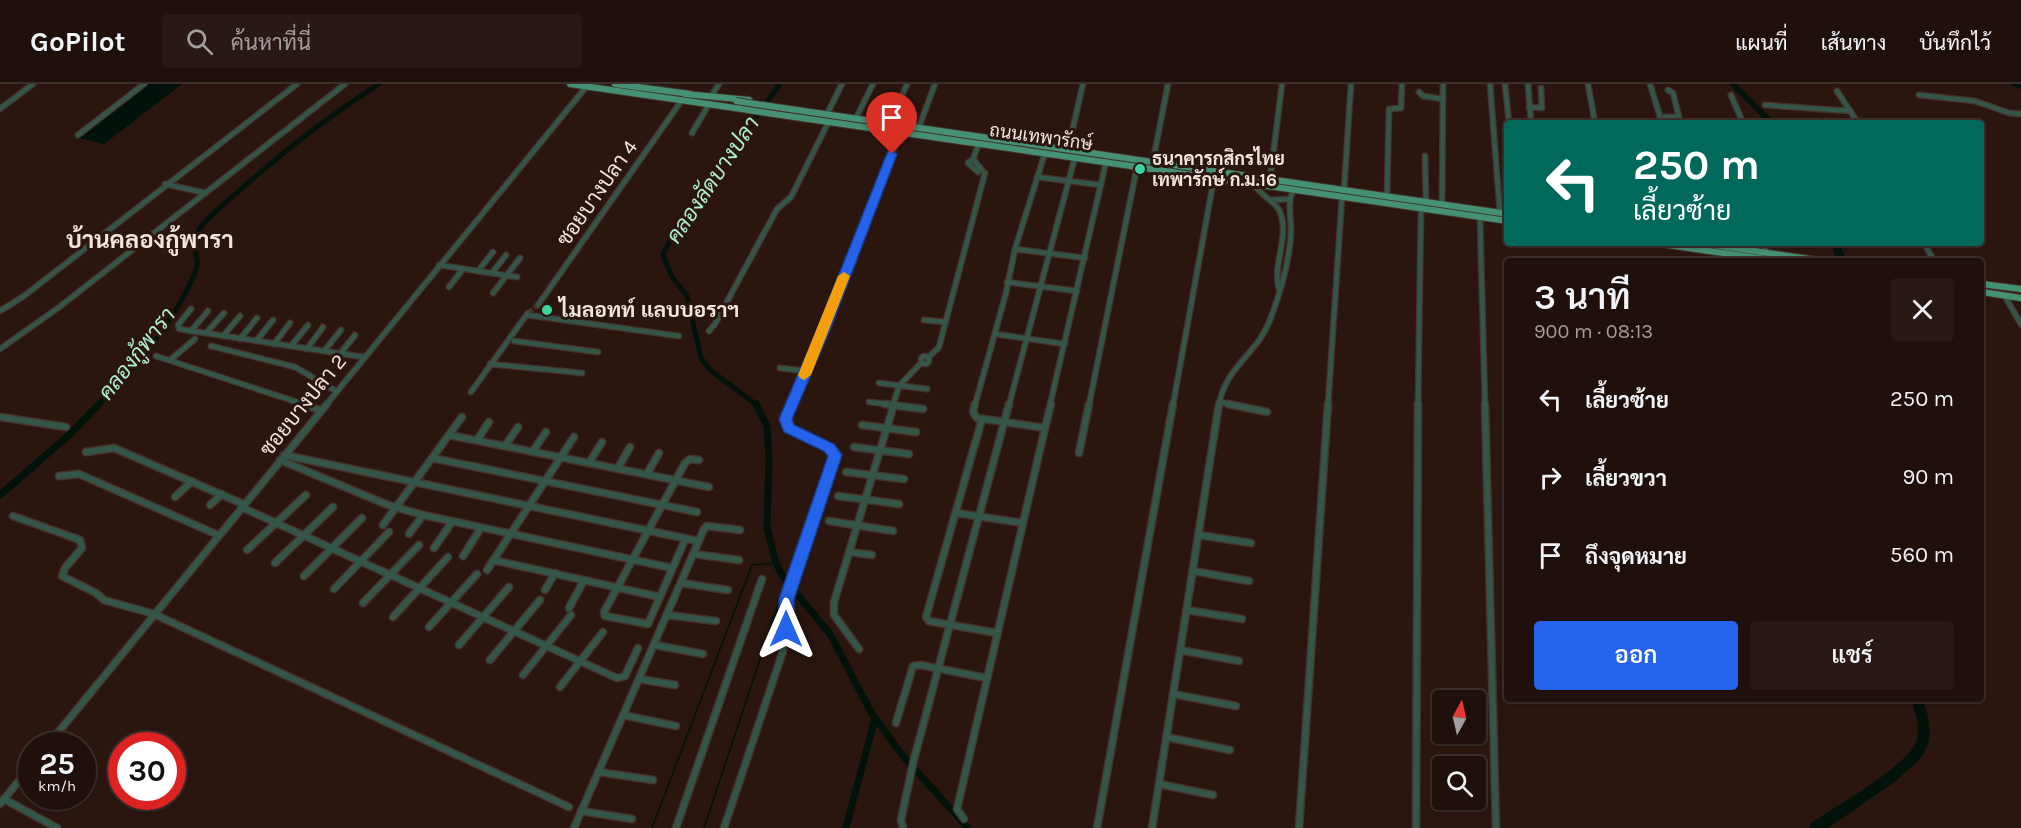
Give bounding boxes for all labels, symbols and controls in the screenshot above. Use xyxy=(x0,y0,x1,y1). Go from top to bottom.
search box xyxy=(162,14,582,68)
text: GoPilot xyxy=(30,25,126,58)
icon: search xyxy=(183,25,216,58)
text: ค้นหาที่นี่ xyxy=(231,30,311,56)
text: แผนที่ xyxy=(1735,31,1788,55)
text: เส้นทาง xyxy=(1821,31,1886,55)
text: บันทึกไว้ xyxy=(1919,31,1991,55)
pin xyxy=(866,92,917,154)
icon: arrive xyxy=(875,101,908,134)
water label: คลองลัดบางปลา xyxy=(660,111,765,248)
street label: ถนนเทพารักษ์ xyxy=(988,117,1095,155)
street label: ซอยบางปลา 4 xyxy=(552,135,642,250)
text: 250 m xyxy=(1633,140,1760,190)
icon: left xyxy=(1534,144,1612,222)
place label: ธนาคารกสิกรไทย เทพารักษ์ ก.ม.16 xyxy=(1152,146,1285,191)
marker: ธนาคารกสิกรไทย เทพารักษ์ ก.ม.16 xyxy=(1133,162,1147,176)
text: เลี้ยวซ้าย xyxy=(1633,195,1731,227)
district label: บ้านคลองกู้พารา xyxy=(66,224,234,256)
text: 3 นาที xyxy=(1534,276,1631,318)
button: close xyxy=(1891,278,1954,341)
place label: ไมลอทท์ แลบบอราฯ xyxy=(557,296,739,322)
water label: คลองกู้พารา xyxy=(92,302,183,406)
marker: ไมลอทท์ แลบบอราฯ xyxy=(540,303,554,317)
text: 900 m · 08:13 xyxy=(1534,320,1653,343)
street label: ซอยบางปลา 2 xyxy=(255,349,351,461)
icon: left xyxy=(1534,383,1567,416)
text: 250 m xyxy=(1890,386,1954,412)
text: เลี้ยวซ้าย xyxy=(1585,388,1669,414)
icon: right xyxy=(1534,461,1567,494)
text: 90 m xyxy=(1902,464,1954,490)
text: เลี้ยวขวา xyxy=(1585,466,1667,492)
icon: arrive xyxy=(1534,539,1567,572)
text: 560 m xyxy=(1890,542,1954,568)
text: ถึงจุดหมาย xyxy=(1585,544,1687,570)
position arrow xyxy=(754,597,818,661)
button: ออก xyxy=(1534,621,1738,690)
button: แชร์ xyxy=(1750,621,1954,690)
north arrow xyxy=(1432,690,1486,744)
map controls xyxy=(1432,690,1486,810)
speed limit sign: 30 xyxy=(108,732,186,810)
text: 25 xyxy=(39,746,75,782)
button: search xyxy=(1432,756,1486,810)
text: km/h xyxy=(38,777,76,795)

